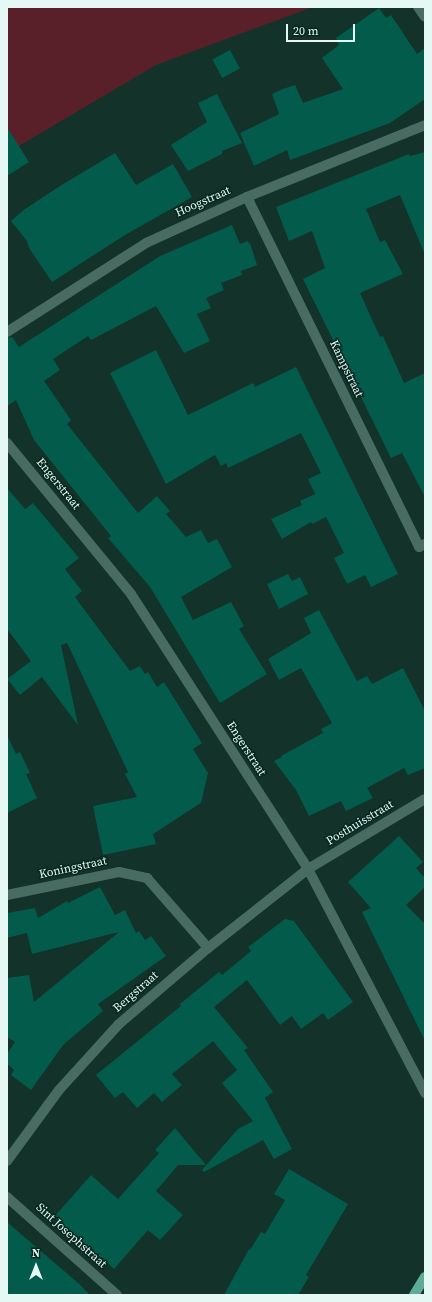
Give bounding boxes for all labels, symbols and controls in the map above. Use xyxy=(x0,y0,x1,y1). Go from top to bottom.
scale bar xyxy=(288,16,357,42)
text: 20 m xyxy=(293,23,319,39)
street label: Hoogstraat xyxy=(173,183,233,221)
street label: Kampstraat xyxy=(326,338,366,400)
street label: Engerstraat xyxy=(33,455,83,513)
street label: Engerstraat xyxy=(223,719,269,779)
street label: Posthuisstraat xyxy=(324,797,396,849)
street label: Koningstraat xyxy=(38,854,108,882)
street label: Bergstraat xyxy=(111,969,161,1015)
street label: Sint Josephstraat xyxy=(33,1201,109,1271)
north arrow xyxy=(16,1246,56,1286)
text: N xyxy=(32,1246,40,1261)

